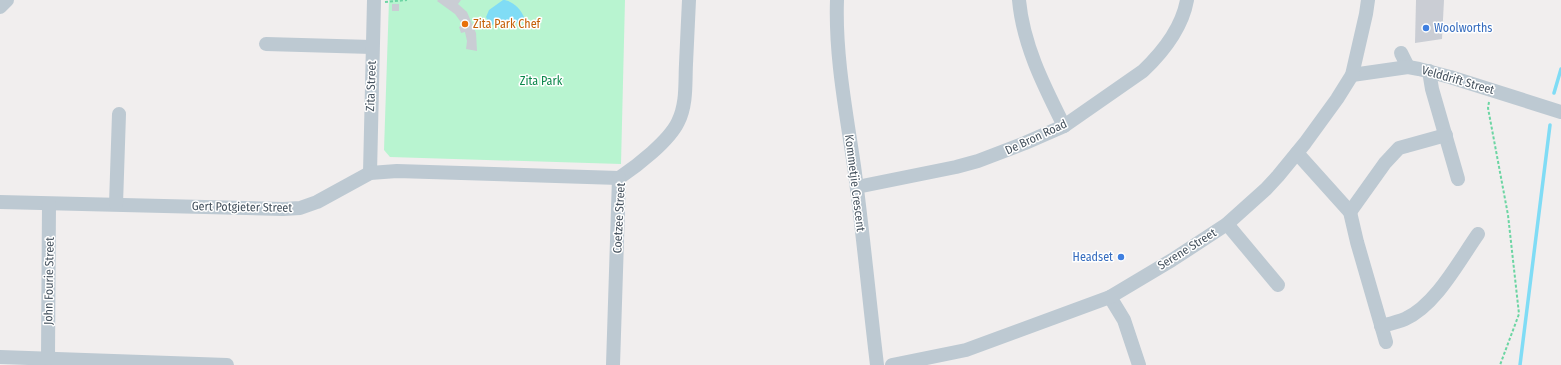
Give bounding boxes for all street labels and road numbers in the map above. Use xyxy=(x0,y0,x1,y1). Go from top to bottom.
street label: Zita Street xyxy=(363,60,379,112)
street label: Velddrift Street xyxy=(1420,63,1496,97)
street label: De Bron Road xyxy=(1003,117,1069,157)
street label: Kommetjie Crescent xyxy=(842,134,868,232)
street label: Coetzee Street xyxy=(610,182,628,254)
street label: Gert Potgieter Street xyxy=(192,199,292,215)
street label: Serene Street xyxy=(1155,225,1219,272)
street label: John Fourie Street xyxy=(41,237,57,325)

